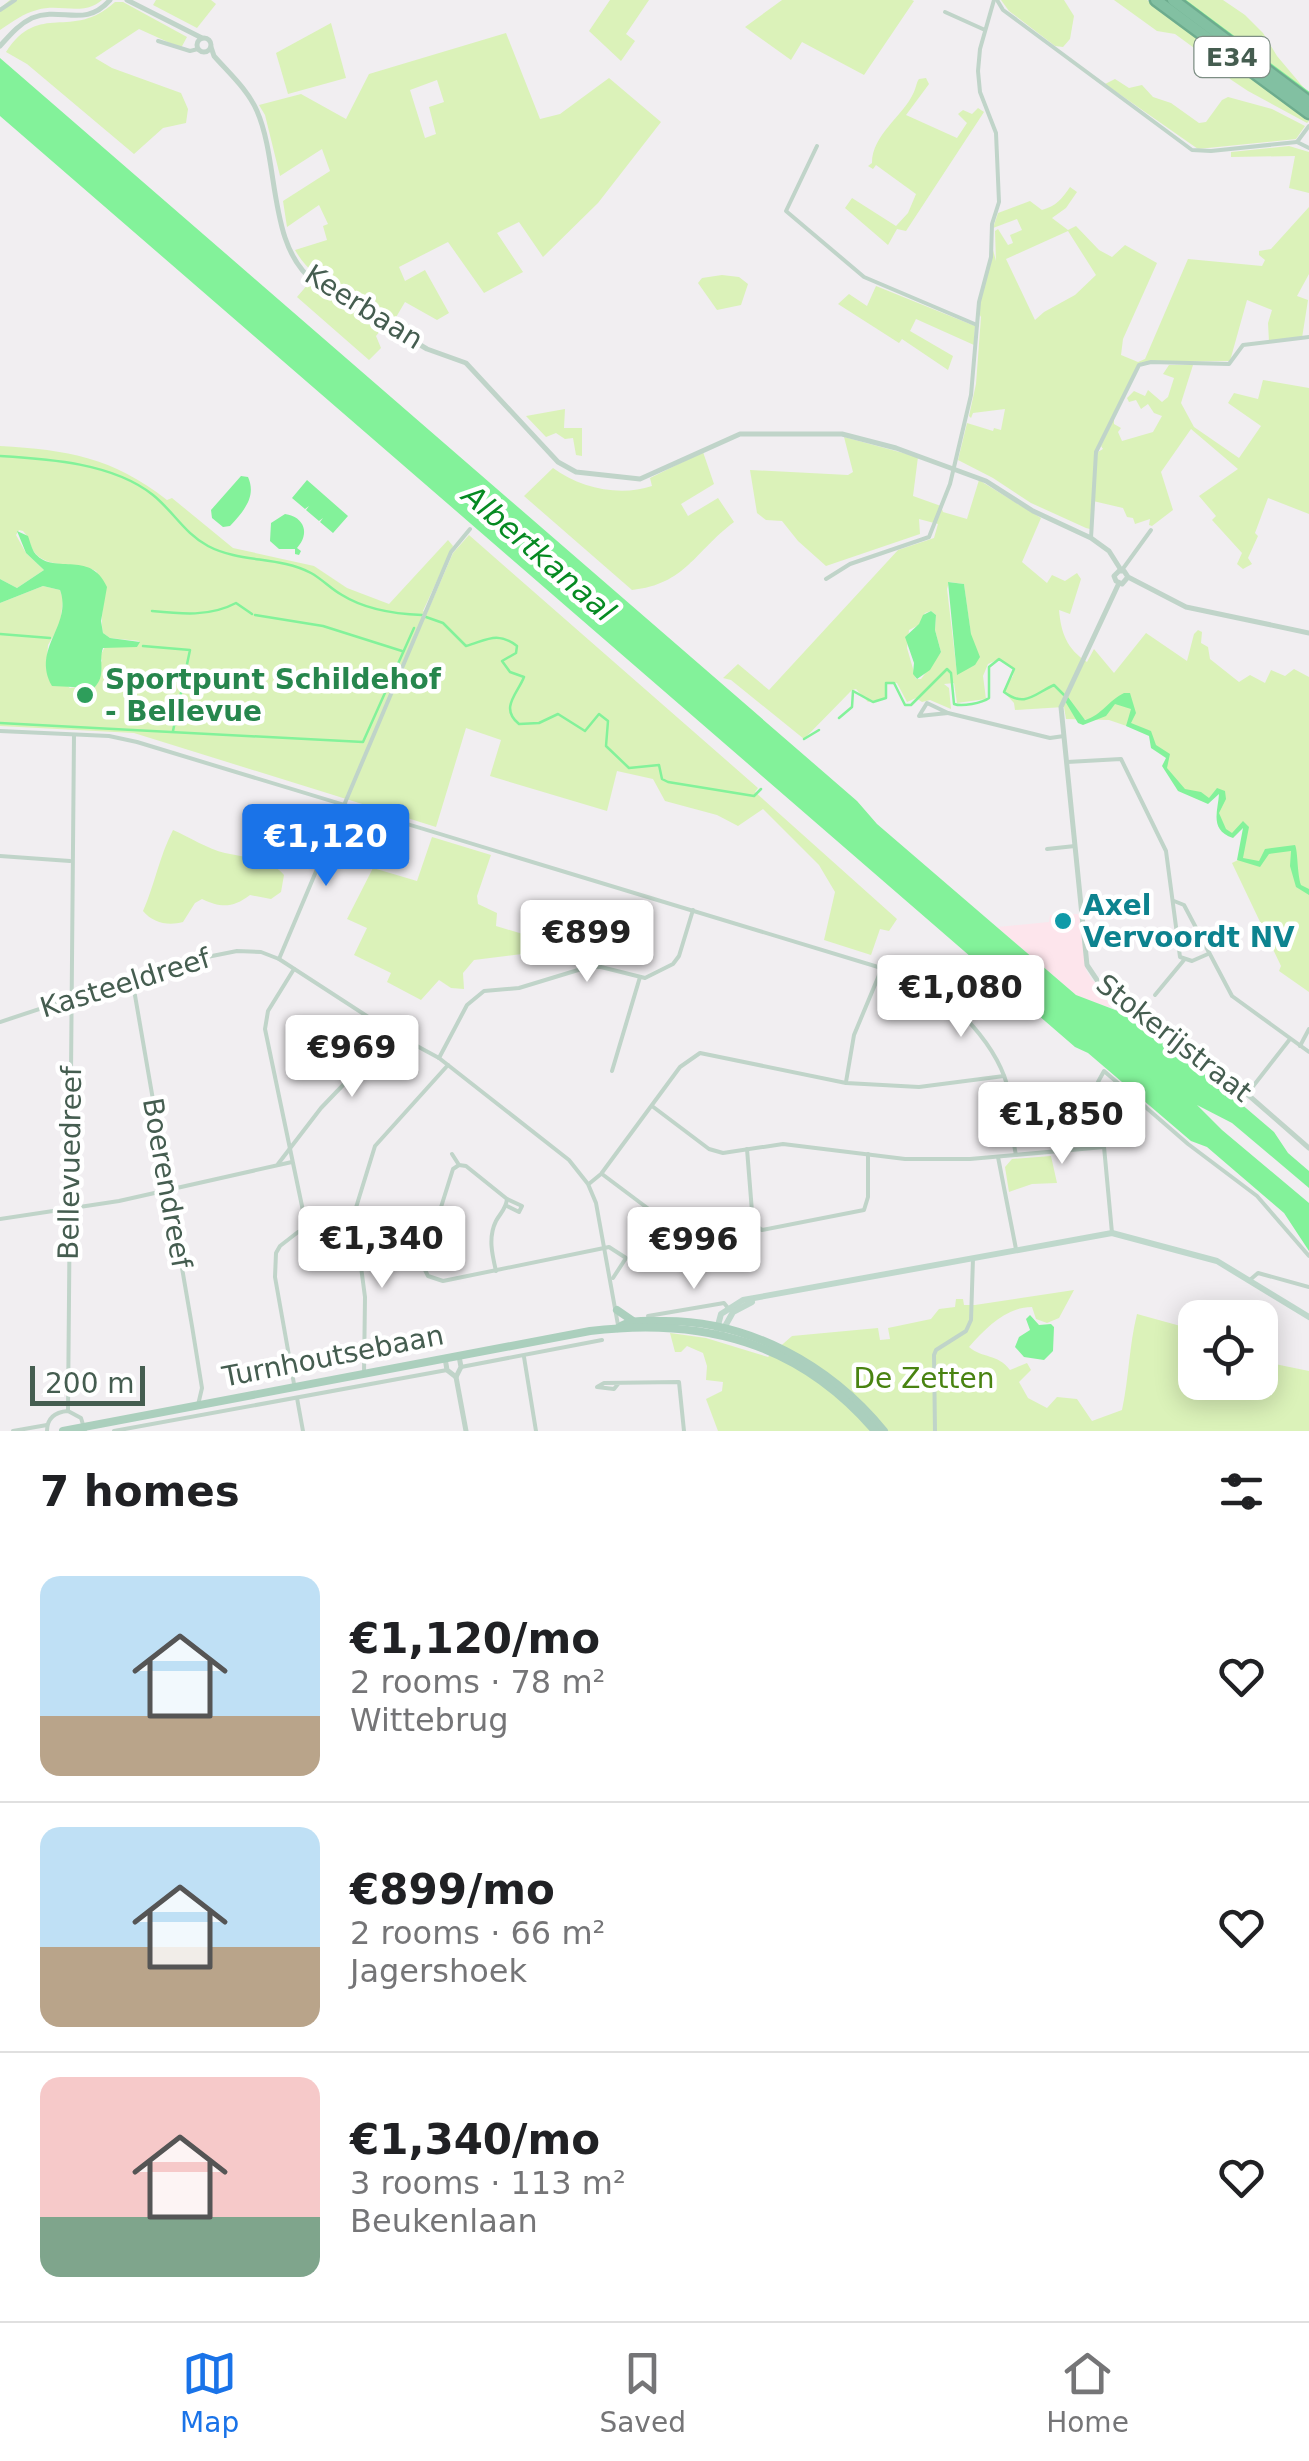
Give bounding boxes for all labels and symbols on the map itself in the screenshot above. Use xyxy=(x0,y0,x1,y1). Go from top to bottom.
road number: E34 xyxy=(1194,37,1270,77)
street label: Keerbaan xyxy=(299,258,429,356)
water label: Albertkanaal xyxy=(454,476,623,629)
place label: Sportpunt Schildehof - Bellevue xyxy=(105,663,442,728)
marker: Sportpunt Schildehof - Bellevue xyxy=(74,684,96,706)
pin: €1,120 xyxy=(245,804,407,889)
place label: Axel Vervoordt NV xyxy=(1083,889,1295,954)
pin: €899 xyxy=(528,900,646,985)
marker: Axel Vervoordt NV xyxy=(1052,910,1074,932)
street label: Kasteeldreef xyxy=(36,941,215,1024)
pin: €1,080 xyxy=(880,955,1042,1040)
street label: Stokerijstraat xyxy=(1090,967,1258,1109)
pin: €969 xyxy=(293,1015,411,1100)
street label: Bellevuedreef xyxy=(52,1065,88,1260)
pin: €1,850 xyxy=(981,1082,1143,1167)
street label: Boerendreef xyxy=(136,1095,198,1272)
pin: €1,340 xyxy=(301,1206,463,1291)
pin: €996 xyxy=(635,1207,753,1292)
street label: Turnhoutsebaan xyxy=(219,1318,446,1394)
scale bar xyxy=(30,1361,145,1406)
park label: De Zetten xyxy=(853,1362,995,1395)

